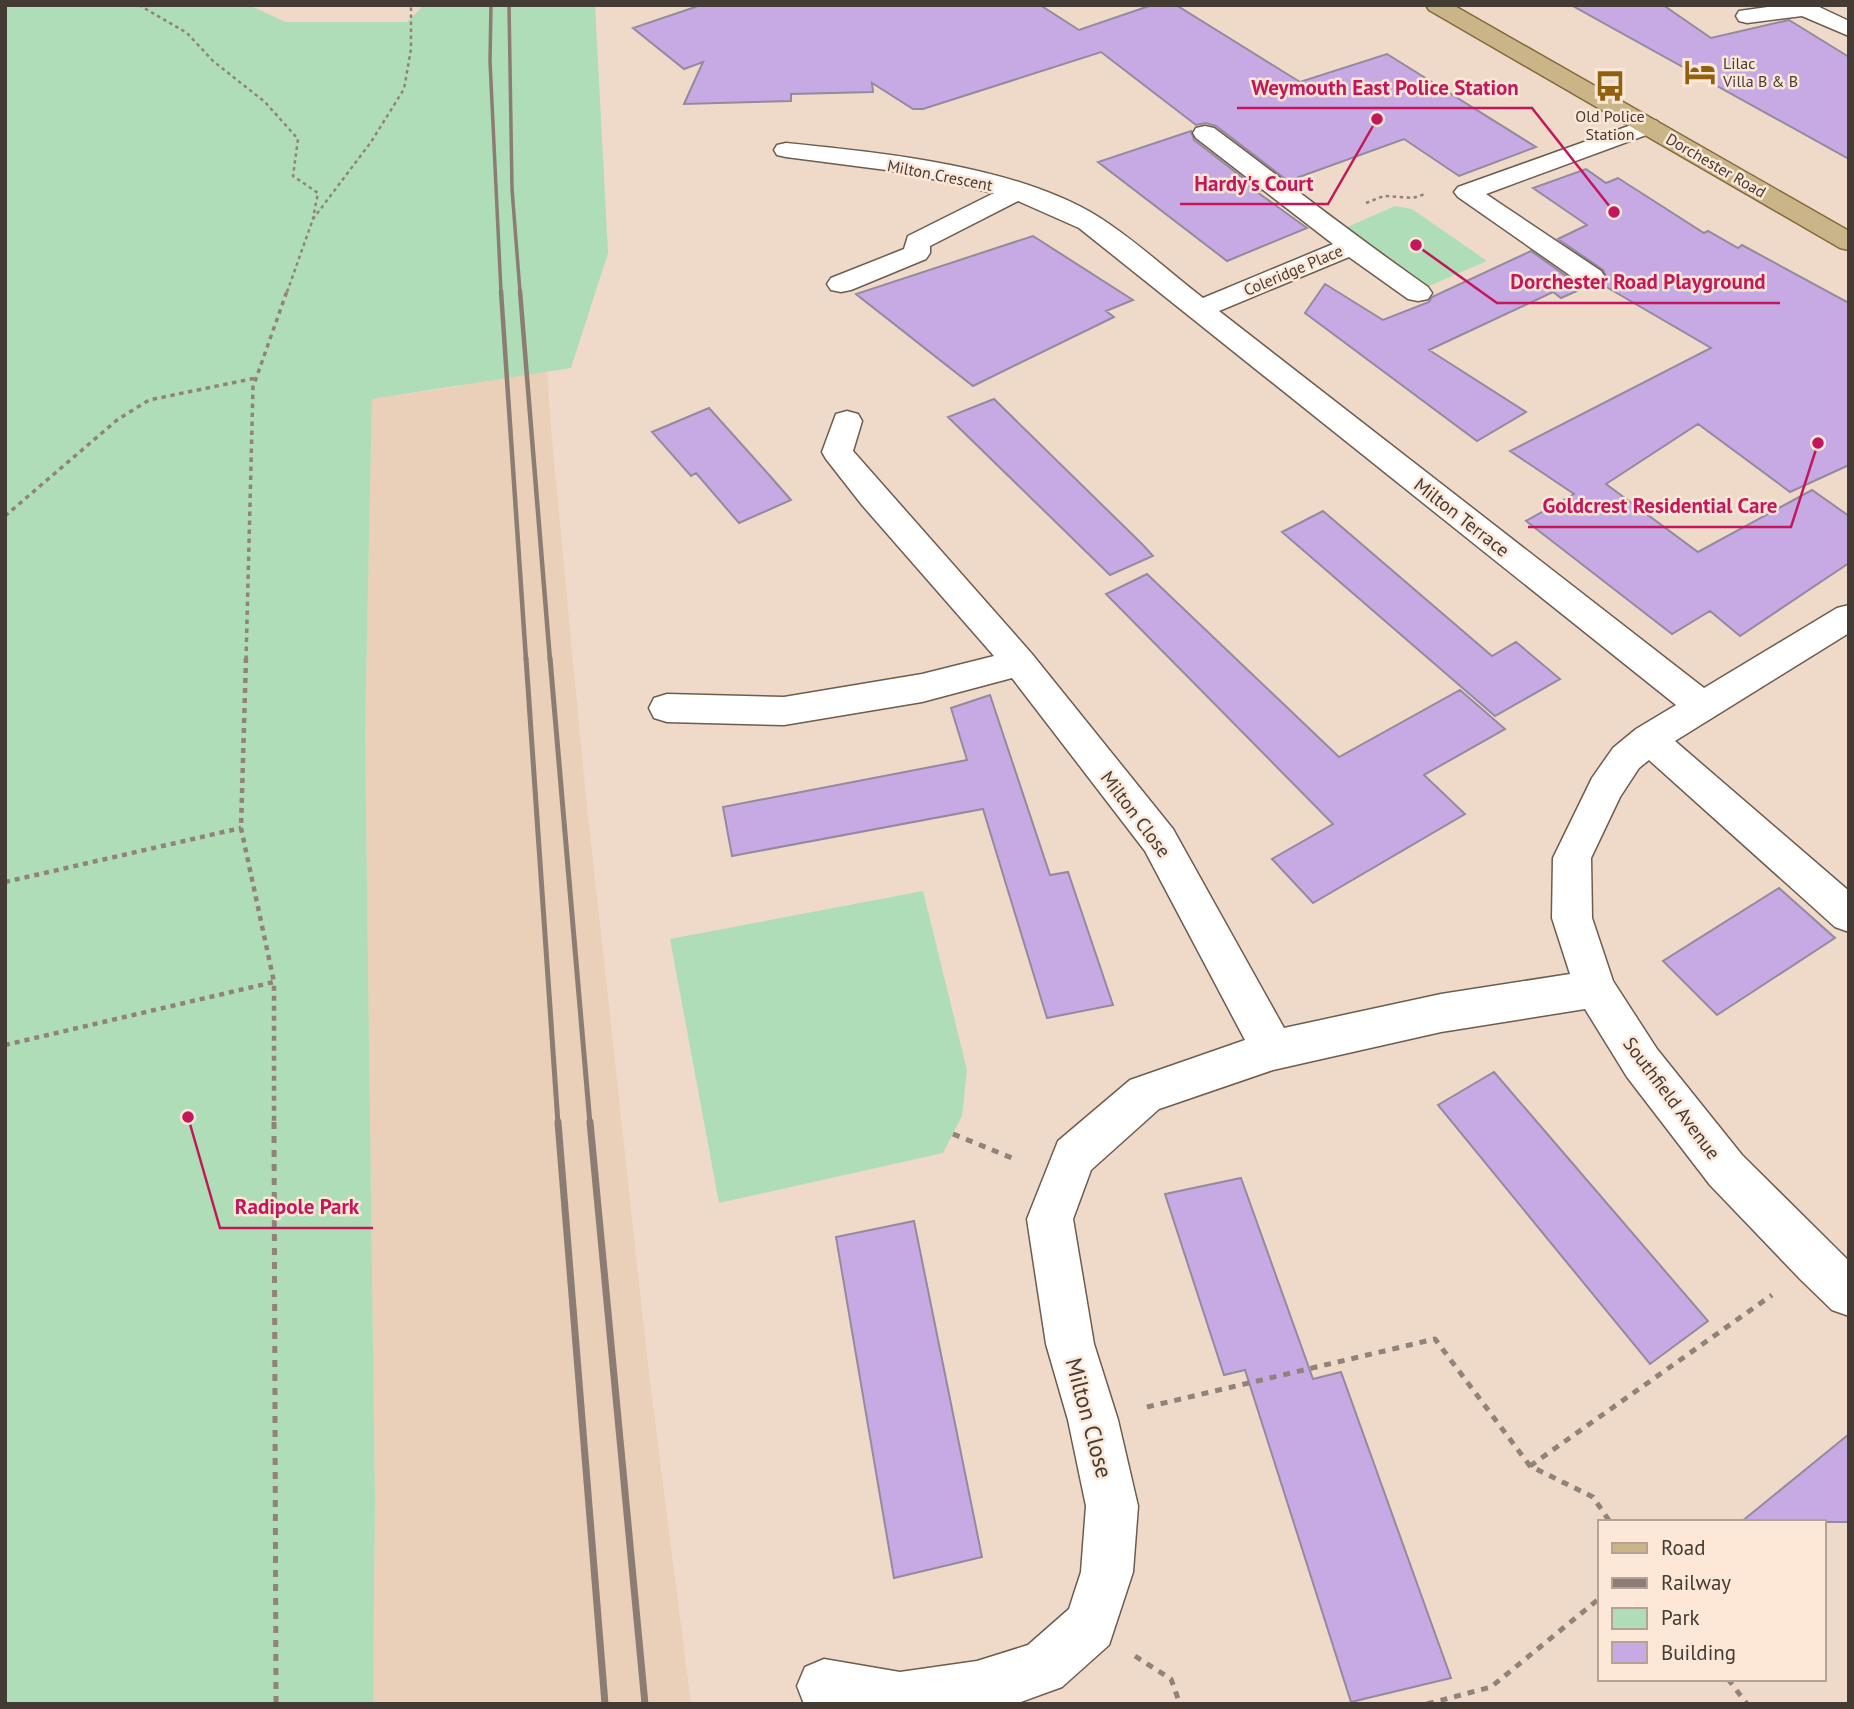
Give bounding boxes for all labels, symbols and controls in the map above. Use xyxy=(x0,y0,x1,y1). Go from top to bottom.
place label: Lilac Villa B & B xyxy=(1722,53,1798,91)
hotel icon: Lilac Villa B & B xyxy=(1683,55,1717,89)
callout: Weymouth East Police Station xyxy=(1237,66,1532,108)
bus stop icon: Old Police Station xyxy=(1593,69,1627,103)
text: Weymouth East Police Station xyxy=(1251,74,1519,101)
place label: Old Police Station xyxy=(1575,106,1645,144)
street label: Dorchester Road xyxy=(1662,128,1770,202)
street label: Milton Crescent xyxy=(886,155,995,195)
callout: Hardy's Court xyxy=(1180,162,1328,204)
text: Hardy's Court xyxy=(1194,170,1314,197)
street label: Coleridge Place xyxy=(1240,240,1346,300)
callout: Dorchester Road Playground xyxy=(1497,261,1780,303)
text: Dorchester Road Playground xyxy=(1510,268,1766,295)
street label: Milton Terrace xyxy=(1409,472,1515,562)
callout: Goldcrest Residential Care xyxy=(1528,485,1791,527)
text: Goldcrest Residential Care xyxy=(1542,492,1778,519)
street label: Milton Close xyxy=(1096,766,1176,862)
street label: Southfield Avenue xyxy=(1618,1032,1726,1164)
callout: Radipole Park xyxy=(220,1186,373,1228)
text: Radipole Park xyxy=(235,1193,360,1220)
street label: Milton Close xyxy=(1060,1355,1119,1481)
legend xyxy=(1598,1520,1826,1681)
text: Road xyxy=(1661,1534,1705,1561)
text: Railway xyxy=(1661,1569,1731,1596)
text: Park xyxy=(1661,1604,1700,1631)
text: Building xyxy=(1661,1639,1736,1666)

